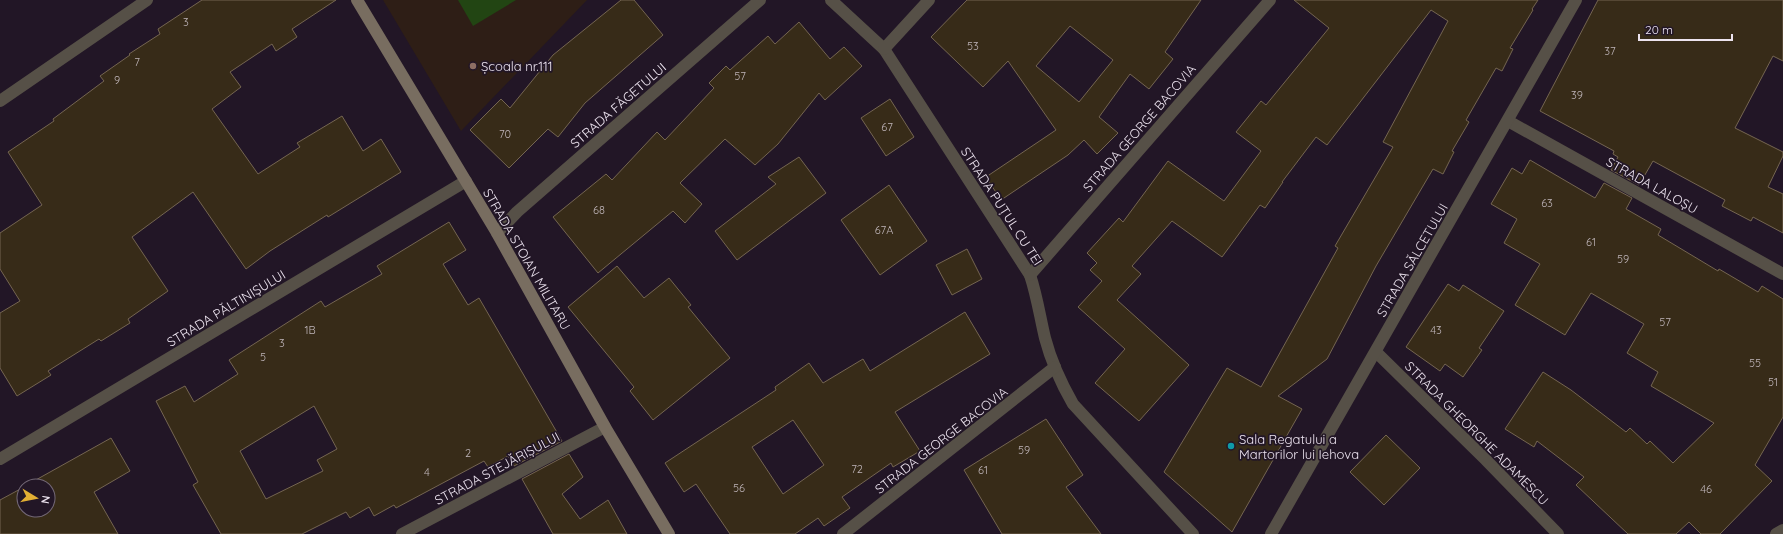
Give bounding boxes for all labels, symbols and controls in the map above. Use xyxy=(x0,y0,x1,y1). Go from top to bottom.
house number: 3 xyxy=(183,15,189,29)
scale bar xyxy=(1639,16,1732,42)
text: 20 m xyxy=(1645,22,1673,37)
house number: 53 xyxy=(967,39,979,53)
house number: 37 xyxy=(1604,44,1616,58)
house number: 7 xyxy=(134,55,140,69)
place label: Școala nr.111 xyxy=(481,58,553,74)
street label: STRADA FĂGETULUI xyxy=(567,59,669,151)
street label: STRADA GEORGE BACOVIA xyxy=(1079,60,1199,195)
marker: Școala nr.111 xyxy=(468,61,478,71)
house number: 57 xyxy=(734,69,746,83)
house number: 9 xyxy=(114,73,120,87)
house number: 39 xyxy=(1571,88,1583,102)
house number: 67 xyxy=(881,120,893,134)
house number: 70 xyxy=(499,127,511,141)
street label: STRADA PUȚUL CU TEI xyxy=(958,144,1046,268)
street label: STRADA LALOȘU xyxy=(1603,153,1701,217)
street label: STRADA STOIAN MILITARU xyxy=(480,185,574,333)
house number: 63 xyxy=(1541,196,1553,210)
street label: STRADA SĂLCETULUI xyxy=(1373,200,1451,320)
house number: 68 xyxy=(593,203,605,217)
house number: 67A xyxy=(875,223,893,237)
house number: 61 xyxy=(1586,235,1596,249)
house number: 59 xyxy=(1617,252,1629,266)
street label: STRADA PĂLTINIȘULUI xyxy=(164,266,288,350)
house number: 57 xyxy=(1659,315,1671,329)
house number: 1B xyxy=(304,323,316,337)
house number: 43 xyxy=(1430,323,1442,337)
house number: 3 xyxy=(279,336,285,350)
house number: 5 xyxy=(260,350,266,364)
house number: 55 xyxy=(1749,356,1761,370)
street label: STRADA GHEORGHE ADAMESCU xyxy=(1402,358,1552,508)
house number: 51 xyxy=(1768,375,1778,389)
street label: STRADA GEORGE BACOVIA xyxy=(872,383,1011,497)
street label: STRADA STEJĂRIȘULUI xyxy=(432,428,562,508)
place label: Sala Regatului a Martorilor lui Iehova xyxy=(1239,431,1359,462)
marker: Sala Regatului a Martorilor lui Iehova xyxy=(1226,441,1236,451)
house number: 59 xyxy=(1018,443,1030,457)
house number: 2 xyxy=(465,446,471,460)
house number: 72 xyxy=(851,462,863,476)
house number: 61 xyxy=(978,463,988,477)
house number: 4 xyxy=(424,465,430,479)
north arrow xyxy=(16,478,56,518)
house number: 56 xyxy=(733,481,745,495)
house number: 46 xyxy=(1700,482,1712,496)
text: N xyxy=(38,495,53,505)

